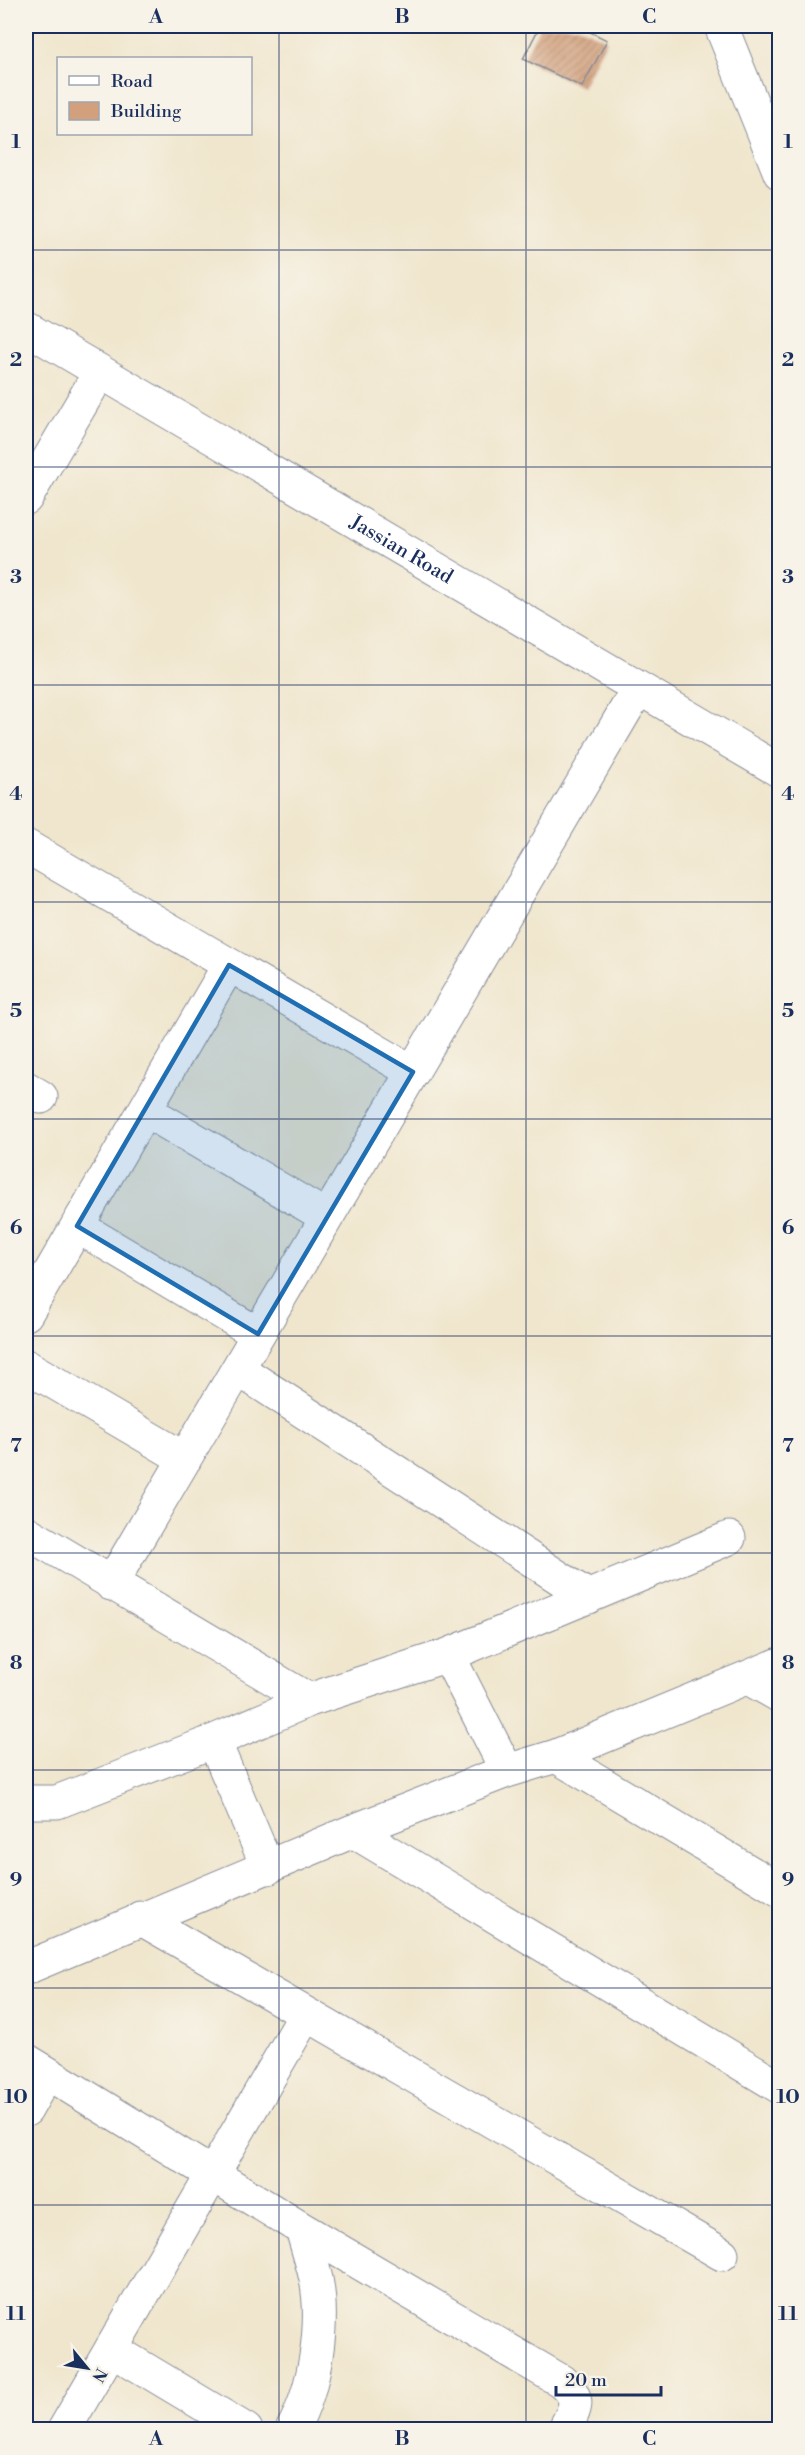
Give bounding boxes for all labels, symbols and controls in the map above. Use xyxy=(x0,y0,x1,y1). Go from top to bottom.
text: A xyxy=(148,5,164,30)
text: B xyxy=(394,5,410,30)
text: C xyxy=(642,5,656,30)
legend xyxy=(57,57,252,135)
text: Road xyxy=(111,70,154,93)
text: Building xyxy=(110,100,182,123)
text: 1 xyxy=(11,130,21,155)
text: 1 xyxy=(783,130,793,155)
text: 2 xyxy=(10,348,22,373)
text: 2 xyxy=(782,348,794,373)
street label: Jassian Road xyxy=(344,510,458,590)
text: 3 xyxy=(10,565,22,590)
text: 3 xyxy=(782,565,794,590)
text: 4 xyxy=(9,782,23,807)
text: 4 xyxy=(781,782,795,807)
text: 5 xyxy=(10,999,22,1024)
text: 5 xyxy=(782,999,794,1024)
text: 6 xyxy=(10,1216,23,1241)
text: 6 xyxy=(782,1216,795,1241)
text: 7 xyxy=(10,1434,22,1459)
text: 7 xyxy=(782,1434,794,1459)
text: 8 xyxy=(10,1651,23,1676)
text: 8 xyxy=(782,1651,795,1676)
text: 9 xyxy=(10,1868,22,1893)
text: 9 xyxy=(782,1868,794,1893)
text: 10 xyxy=(4,2085,28,2110)
text: 10 xyxy=(776,2085,800,2110)
text: 11 xyxy=(6,2302,26,2327)
text: 11 xyxy=(778,2302,798,2327)
north arrow xyxy=(57,2338,117,2398)
scale bar xyxy=(556,2359,661,2397)
text: N xyxy=(87,2365,111,2386)
text: 20 m xyxy=(565,2369,607,2392)
text: A xyxy=(148,2427,164,2452)
text: B xyxy=(394,2427,410,2452)
text: C xyxy=(642,2427,656,2452)

